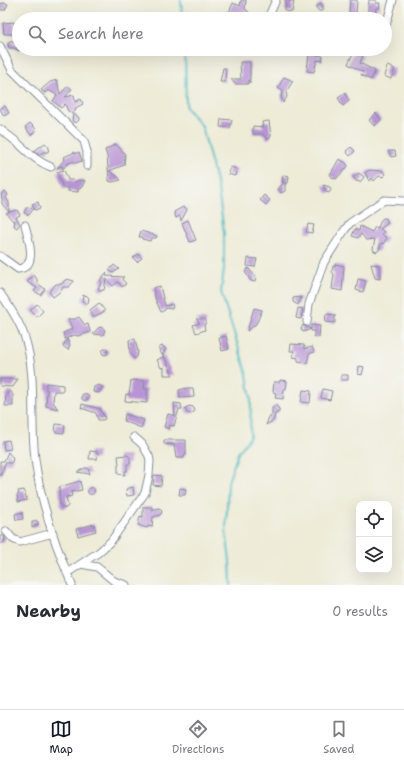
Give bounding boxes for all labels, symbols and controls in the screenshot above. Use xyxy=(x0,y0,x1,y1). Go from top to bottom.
search box xyxy=(12,12,392,56)
icon: search xyxy=(26,23,48,45)
text: Search here xyxy=(58,24,144,44)
map controls xyxy=(356,501,392,573)
button: locate xyxy=(356,501,392,537)
button: layers xyxy=(356,537,392,573)
text: Nearby xyxy=(16,600,81,622)
text: 0 results xyxy=(332,603,388,620)
tab: Map xyxy=(49,718,73,757)
tab: Directions xyxy=(172,718,224,757)
tab: Saved xyxy=(323,718,355,757)

